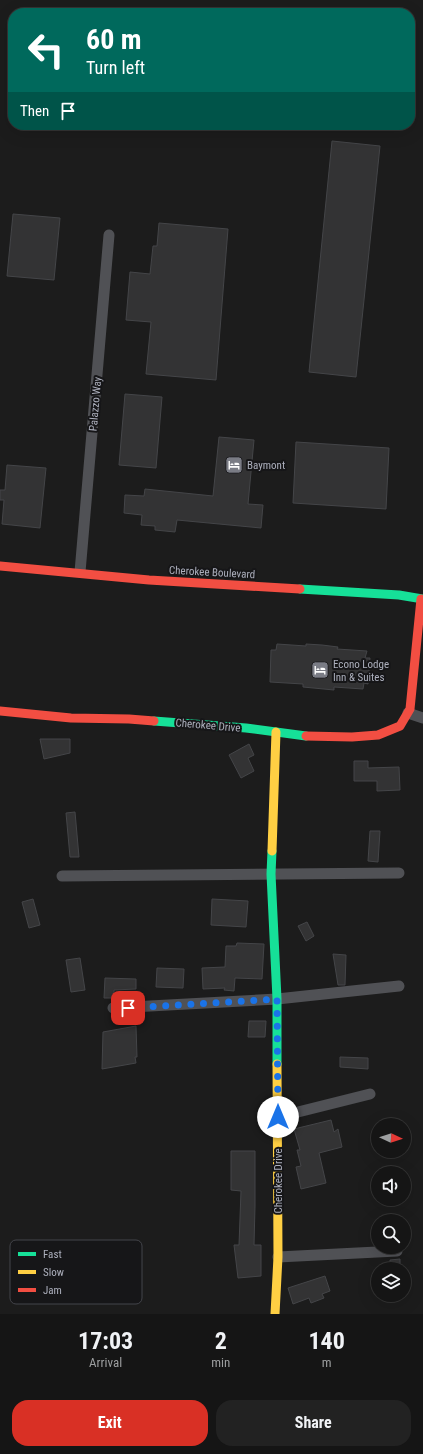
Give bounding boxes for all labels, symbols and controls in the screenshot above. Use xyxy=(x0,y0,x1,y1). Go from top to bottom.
text: 60 m xyxy=(86,23,142,56)
icon: left xyxy=(20,24,72,76)
text: Turn left xyxy=(86,57,145,78)
icon: arrive xyxy=(57,100,79,122)
text: Then xyxy=(20,102,49,120)
street label: Palazzo Way xyxy=(87,376,104,432)
hotel icon: Baymont xyxy=(224,455,244,475)
place label: Baymont xyxy=(247,459,285,472)
street label: Cherokee Boulevard xyxy=(169,564,255,581)
place label: Econo Lodge Inn & Suites xyxy=(333,658,389,684)
hotel icon: Econo Lodge Inn & Suites xyxy=(310,660,330,680)
street label: Cherokee Drive xyxy=(175,716,241,735)
pin xyxy=(111,991,145,1025)
icon: arrive xyxy=(117,997,139,1019)
position arrow xyxy=(257,1096,299,1138)
north arrow xyxy=(371,1118,411,1158)
map controls xyxy=(371,1118,411,1302)
street label: Cherokee Drive xyxy=(272,1148,285,1214)
button: sound xyxy=(371,1166,411,1206)
button: search xyxy=(371,1214,411,1254)
legend xyxy=(10,1240,142,1304)
text: Fast xyxy=(43,1248,62,1261)
button: layers xyxy=(371,1262,411,1302)
text: Slow xyxy=(43,1266,64,1279)
text: Jam xyxy=(43,1284,62,1297)
text: 17:03 xyxy=(78,1327,133,1355)
text: 2 xyxy=(215,1327,227,1355)
text: 140 xyxy=(308,1327,345,1355)
text: Arrival xyxy=(89,1355,122,1370)
text: min xyxy=(211,1355,230,1370)
text: m xyxy=(322,1355,332,1370)
button: Exit xyxy=(12,1400,208,1446)
button: Share xyxy=(216,1400,411,1446)

